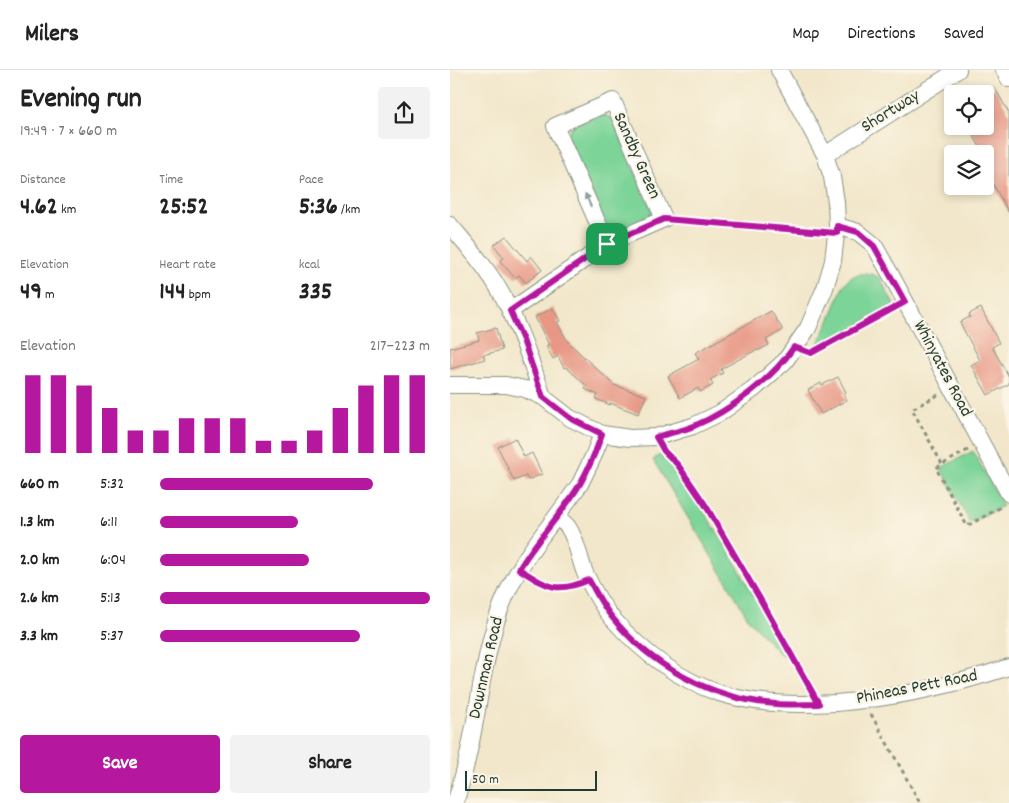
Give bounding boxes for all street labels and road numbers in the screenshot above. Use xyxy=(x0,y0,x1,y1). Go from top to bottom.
street label: Shortway xyxy=(857,84,926,140)
street label: Sandby Green xyxy=(606,109,666,203)
street label: Whinyates Road xyxy=(906,316,978,422)
street label: Downman Road xyxy=(463,614,511,722)
street label: Phineas Pett Road xyxy=(854,664,980,712)

